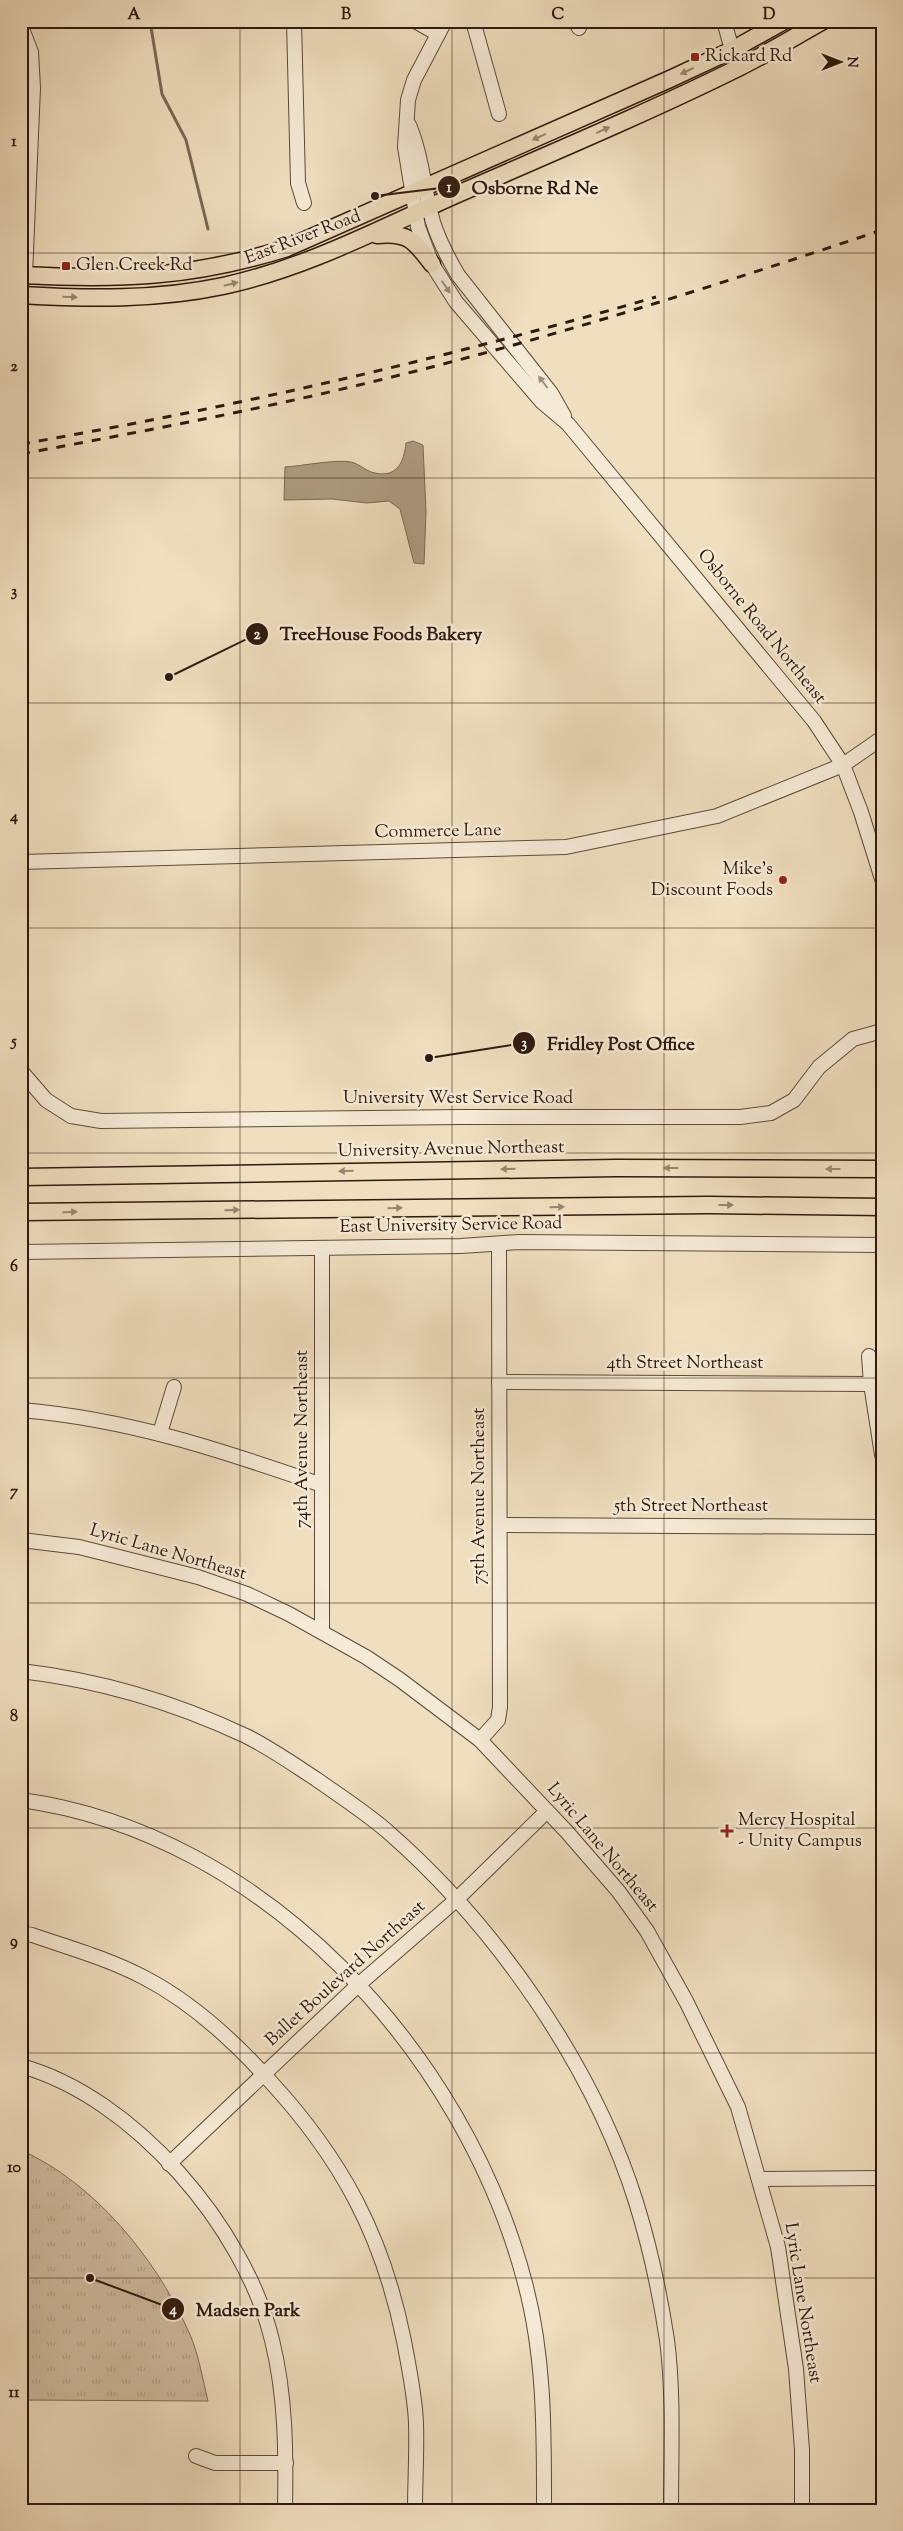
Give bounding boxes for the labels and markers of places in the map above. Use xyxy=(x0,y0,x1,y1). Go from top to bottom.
place label: Rickard Rd xyxy=(705,44,792,70)
marker: Rickard Rd xyxy=(689,51,701,63)
callout: Osborne Rd Ne xyxy=(437,170,609,204)
place label: Glen Creek Rd xyxy=(76,253,192,279)
marker: Glen Creek Rd xyxy=(60,260,72,272)
callout: TreeHouse Foods Bakery xyxy=(245,617,493,651)
place label: Mike's Discount Foods xyxy=(651,857,773,904)
marker: Mike's Discount Foods xyxy=(777,874,789,886)
callout: Fridley Post Office xyxy=(512,1026,705,1060)
place label: Mercy Hospital - Unity Campus xyxy=(738,1808,862,1855)
marker: Mercy Hospital - Unity Campus xyxy=(720,1824,734,1838)
callout: Madsen Park xyxy=(161,2292,310,2326)

